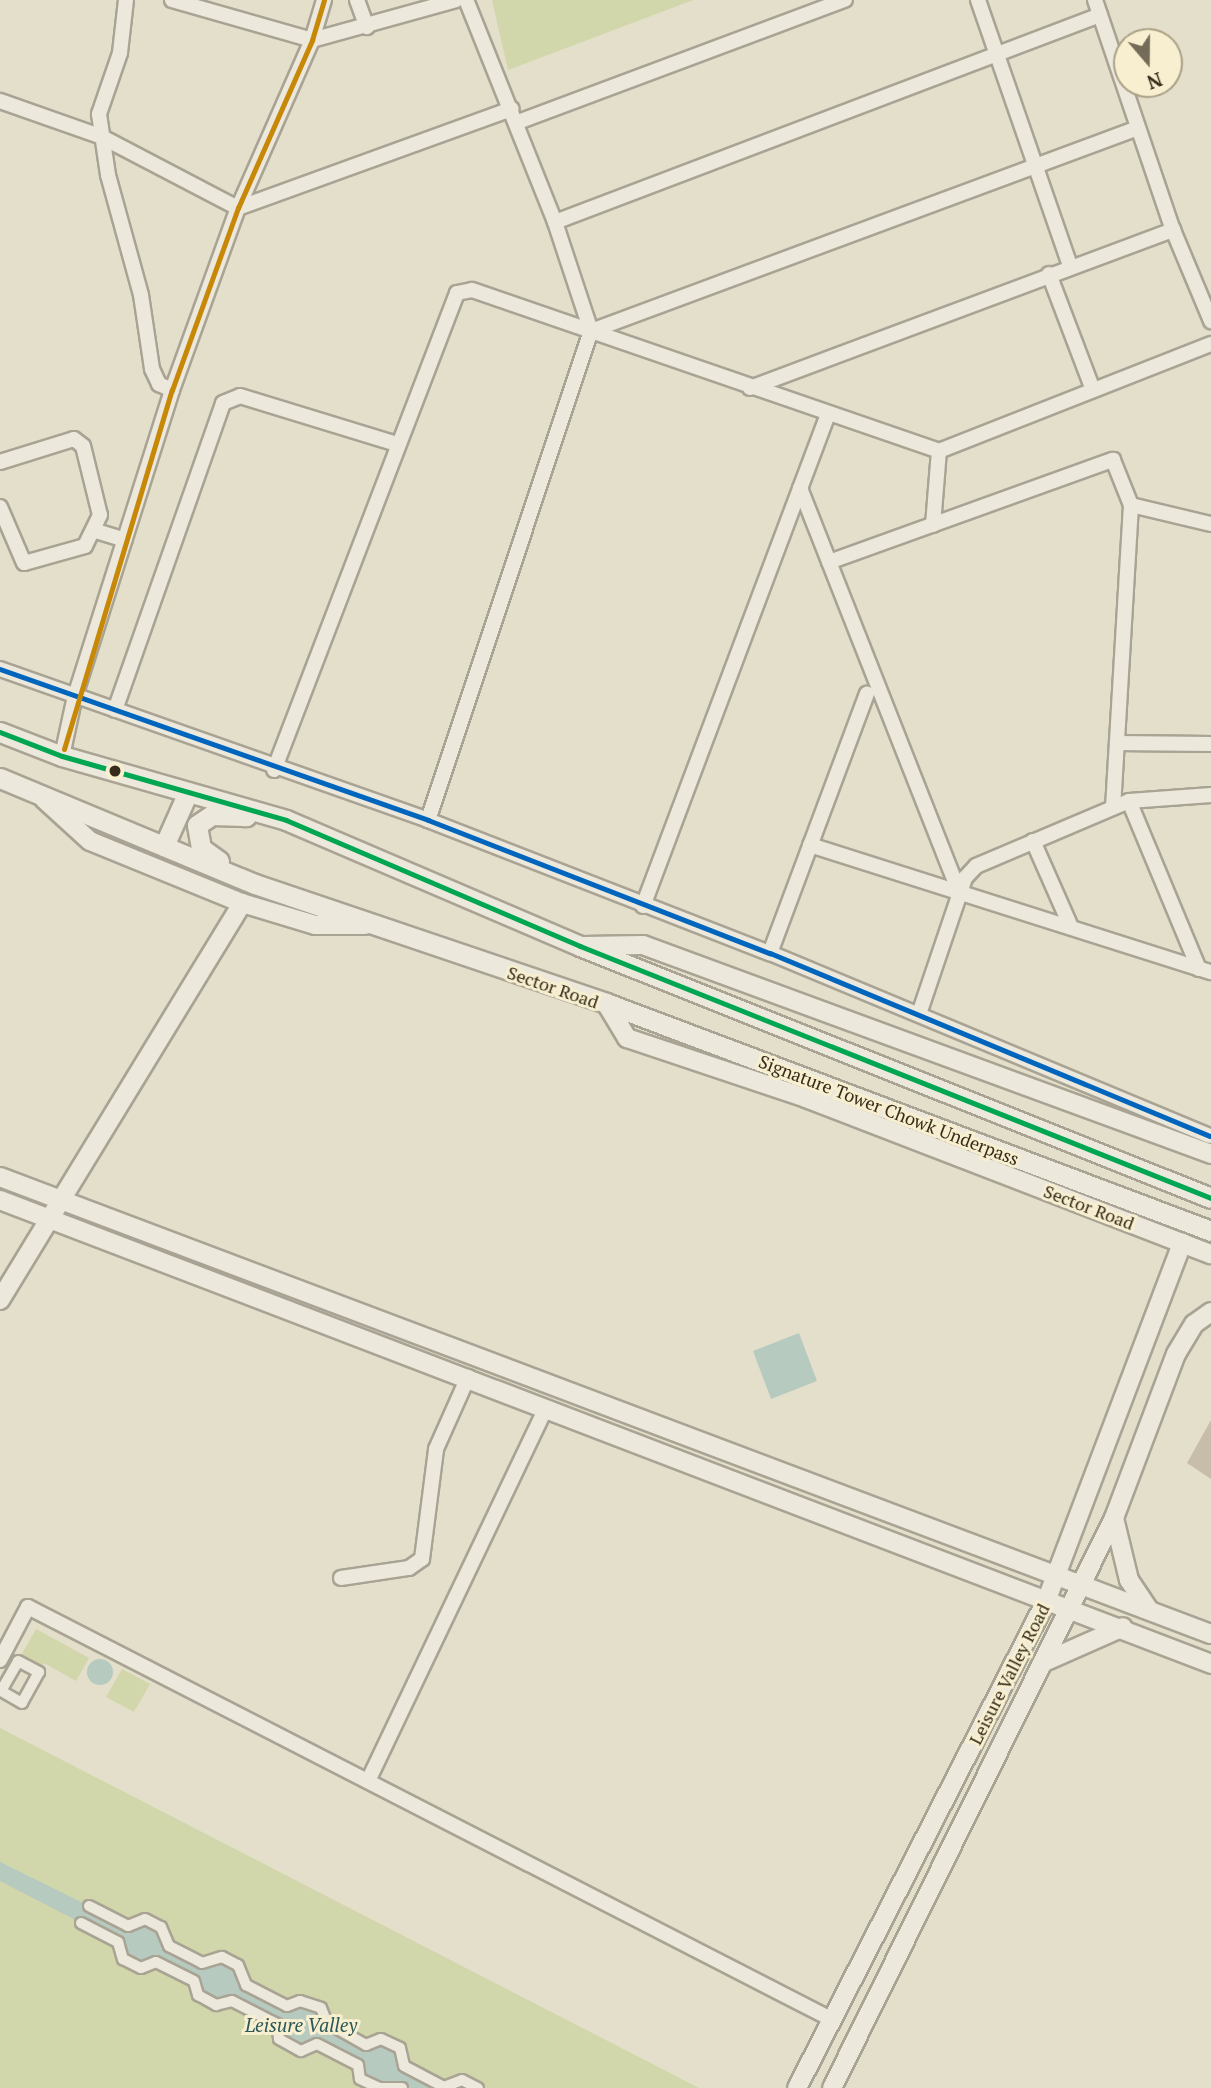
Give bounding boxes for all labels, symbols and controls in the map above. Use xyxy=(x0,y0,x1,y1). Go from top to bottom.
north arrow xyxy=(1113,28,1183,98)
text: N xyxy=(1144,67,1166,96)
unlabelled marker xyxy=(108,764,122,778)
street label: Sector Road xyxy=(505,961,601,1013)
street label: Signature Tower Chowk Underpass xyxy=(756,1050,1022,1170)
street label: Sector Road xyxy=(1041,1180,1137,1234)
street label: Leisure Valley Road xyxy=(964,1600,1054,1748)
water label: Leisure Valley xyxy=(245,2014,357,2036)

